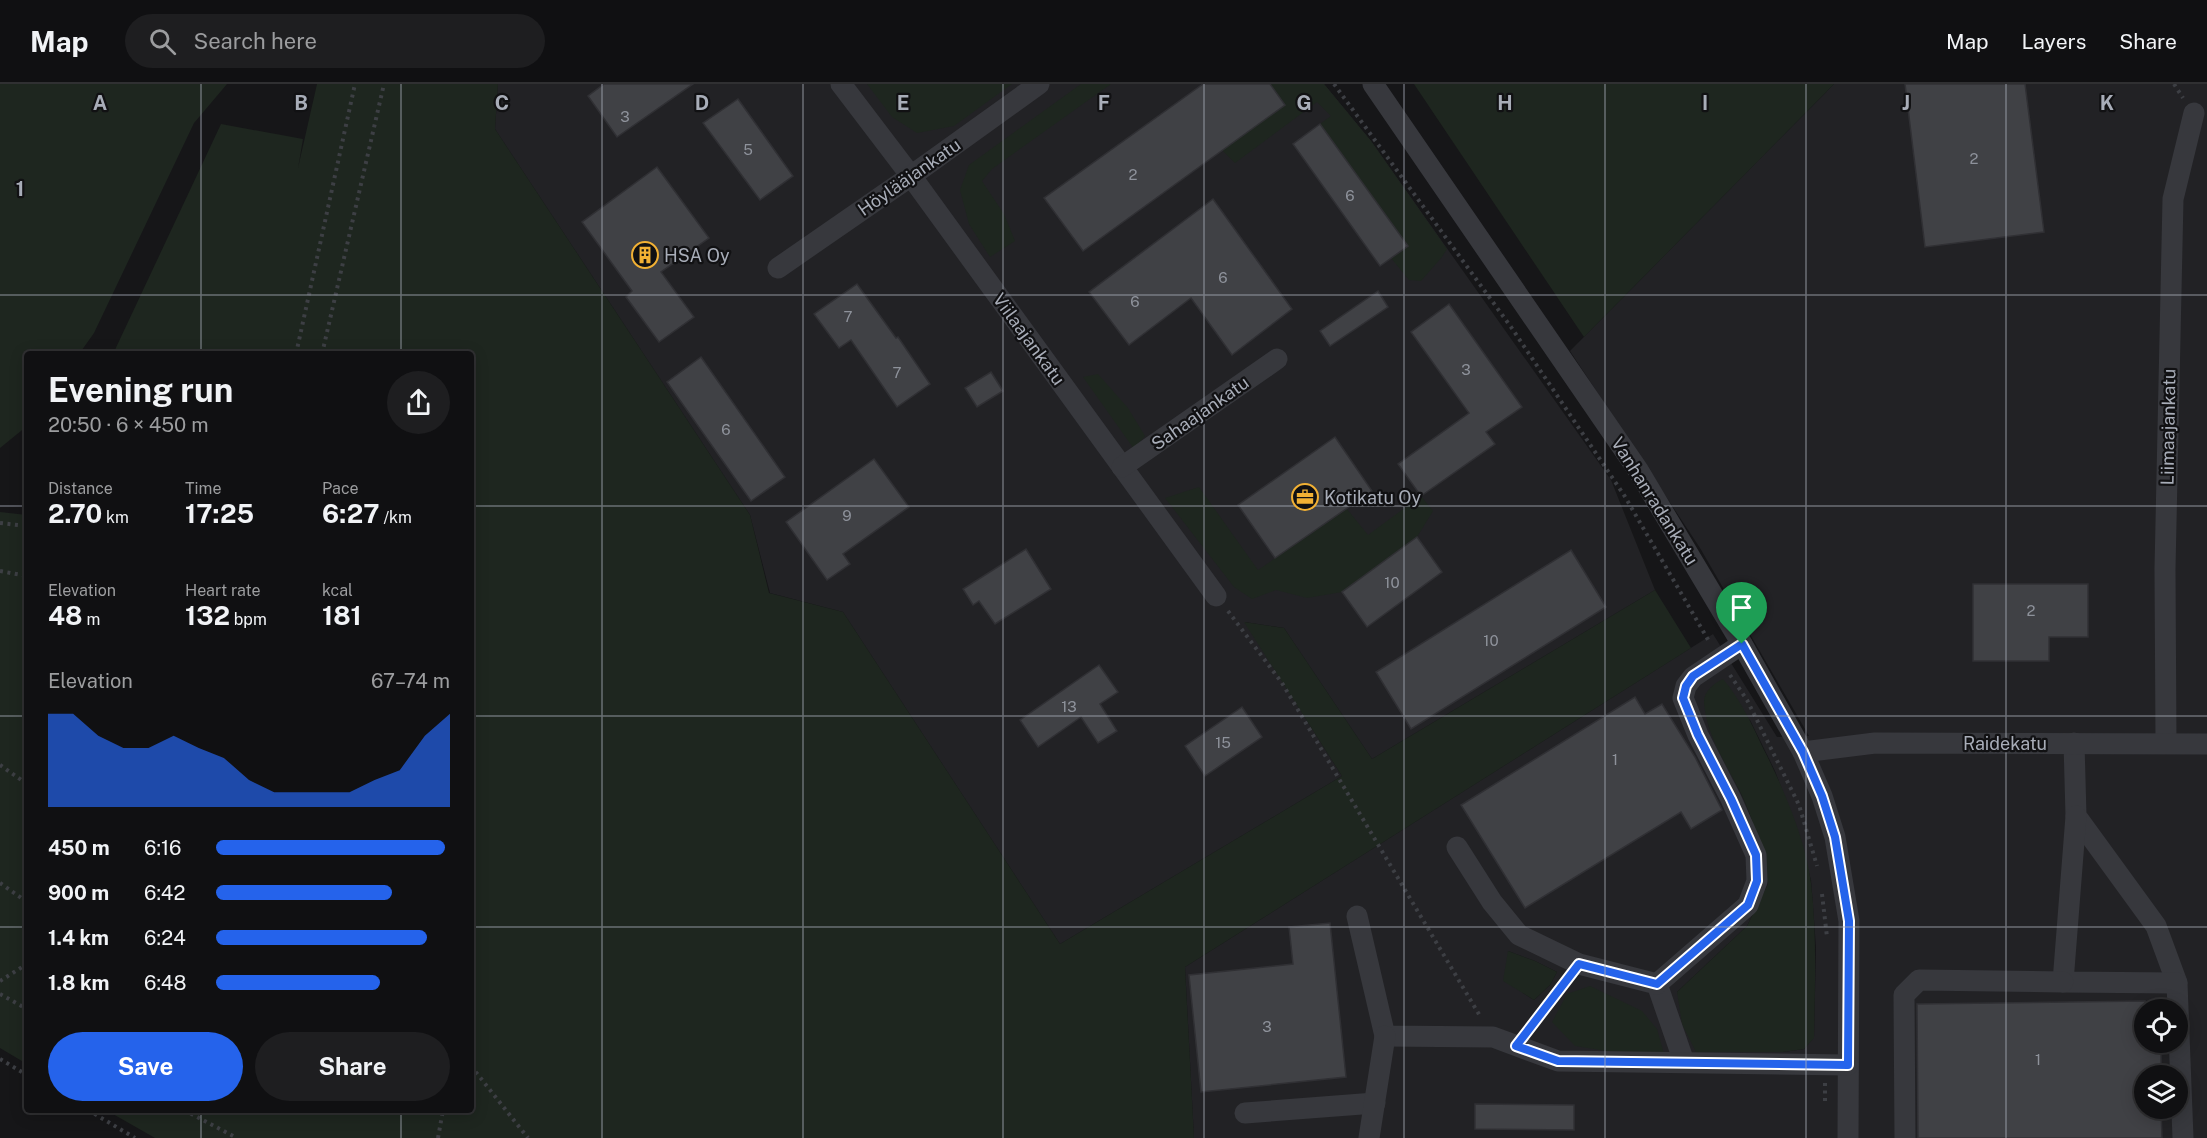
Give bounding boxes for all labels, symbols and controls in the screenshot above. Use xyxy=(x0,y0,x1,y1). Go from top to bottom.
search box xyxy=(125,14,545,68)
text: Map xyxy=(30,25,89,58)
icon: search xyxy=(146,25,179,58)
text: Search here xyxy=(194,28,317,54)
text: Map xyxy=(1946,29,1989,54)
text: Layers xyxy=(2022,29,2086,54)
text: Share xyxy=(2119,29,2177,54)
text: A xyxy=(93,91,107,115)
text: B xyxy=(294,91,308,115)
text: C xyxy=(495,91,509,115)
text: D xyxy=(695,91,709,115)
text: E xyxy=(897,91,909,115)
text: F xyxy=(1098,91,1110,115)
text: G xyxy=(1296,91,1312,115)
text: H xyxy=(1497,91,1513,115)
text: I xyxy=(1702,91,1708,115)
text: J xyxy=(1902,91,1910,115)
text: K xyxy=(2100,91,2114,115)
house number: 3 xyxy=(620,108,630,125)
street label: Höylääjankatu xyxy=(854,134,964,220)
house number: 5 xyxy=(743,141,753,158)
house number: 2 xyxy=(1970,150,1979,167)
house number: 2 xyxy=(1129,166,1138,183)
text: 1 xyxy=(16,177,24,201)
house number: 6 xyxy=(1345,187,1355,204)
building icon: HSA Oy xyxy=(630,240,660,270)
place label: HSA Oy xyxy=(664,245,730,266)
house number: 6 xyxy=(1218,269,1228,286)
street label: Viilaajankatu xyxy=(989,289,1069,389)
house number: 6 xyxy=(1130,293,1140,310)
house number: 7 xyxy=(843,308,853,325)
house number: 3 xyxy=(1461,361,1471,378)
house number: 7 xyxy=(892,364,902,381)
street label: Liimaajankatu xyxy=(2156,368,2180,486)
text: Evening run xyxy=(48,371,233,409)
button: share xyxy=(387,371,450,434)
street label: Sahaajankatu xyxy=(1147,372,1253,454)
text: 20:50 · 6 × 450 m xyxy=(48,413,208,437)
house number: 6 xyxy=(721,421,731,438)
street label: Vanhanradankatu xyxy=(1607,433,1703,569)
text: Distance xyxy=(48,479,113,498)
text: Time xyxy=(185,479,221,498)
text: Pace xyxy=(322,479,359,498)
office icon: Kotikatu Oy xyxy=(1290,482,1320,512)
place label: Kotikatu Oy xyxy=(1324,487,1421,508)
text: 2.70 xyxy=(48,498,102,529)
text: 17:25 xyxy=(185,498,254,529)
text: 6:27 xyxy=(322,498,380,529)
house number: 9 xyxy=(842,507,852,524)
text: km xyxy=(102,508,129,527)
text: /km xyxy=(380,508,412,527)
house number: 10 xyxy=(1384,574,1400,591)
text: Elevation xyxy=(48,581,116,600)
text: Heart rate xyxy=(185,581,261,600)
text: kcal xyxy=(322,581,353,600)
pin xyxy=(1716,582,1767,644)
icon: arrive xyxy=(1725,591,1758,624)
text: 48 xyxy=(48,600,83,631)
text: 132 xyxy=(185,600,230,631)
text: 181 xyxy=(322,600,362,631)
house number: 2 xyxy=(2027,602,2036,619)
text: m xyxy=(83,610,100,629)
text: bpm xyxy=(230,610,267,629)
house number: 10 xyxy=(1483,632,1499,649)
text: Elevation xyxy=(48,669,133,693)
text: 67–74 m xyxy=(371,669,450,693)
house number: 13 xyxy=(1061,698,1077,715)
street label: Raidekatu xyxy=(1963,733,2047,754)
house number: 15 xyxy=(1215,734,1231,751)
house number: 1 xyxy=(1612,751,1618,768)
text: 450 m xyxy=(48,836,110,860)
text: 6:16 xyxy=(144,836,182,860)
text: 900 m xyxy=(48,881,109,905)
text: 6:42 xyxy=(144,881,185,905)
text: 1.4 km xyxy=(48,926,109,950)
text: 6:24 xyxy=(144,926,186,950)
text: 1.8 km xyxy=(48,971,109,995)
text: 6:48 xyxy=(144,971,186,995)
map controls xyxy=(2134,999,2188,1119)
button: locate xyxy=(2134,999,2188,1053)
house number: 3 xyxy=(1262,1018,1272,1035)
button: Save xyxy=(48,1032,243,1101)
button: Share xyxy=(255,1032,450,1101)
house number: 1 xyxy=(2035,1051,2041,1068)
button: layers xyxy=(2134,1065,2188,1119)

